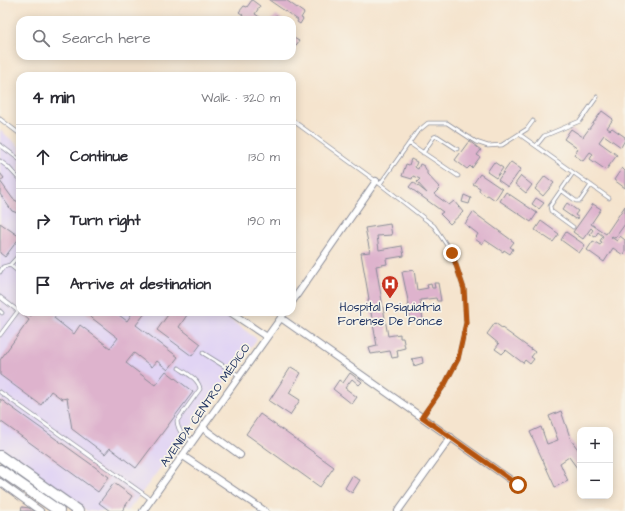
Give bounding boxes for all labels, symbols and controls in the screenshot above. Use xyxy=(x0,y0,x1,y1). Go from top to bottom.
search box xyxy=(16,16,296,60)
icon: search xyxy=(30,27,52,49)
text: Search here xyxy=(62,28,151,49)
text: 4 min xyxy=(32,86,75,110)
text: Walk · 320 m xyxy=(201,89,280,107)
icon: ahead xyxy=(32,146,54,168)
text: Continue xyxy=(70,146,128,167)
text: 130 m xyxy=(248,148,280,166)
icon: right xyxy=(32,210,54,232)
text: Turn right xyxy=(70,210,141,231)
text: 190 m xyxy=(247,212,280,230)
route end xyxy=(443,244,461,262)
icon: arrive xyxy=(32,274,54,296)
text: Arrive at destination xyxy=(70,274,211,295)
hospital icon: Hospital Psiquiatria Forense De Ponce xyxy=(380,274,400,299)
place label: Hospital Psiquiatria Forense De Ponce xyxy=(337,299,443,330)
street label: AVENIDA CENTRO MÉDICO xyxy=(156,340,255,470)
map controls xyxy=(577,427,613,499)
button: + xyxy=(577,427,613,463)
button: − xyxy=(577,463,613,499)
route start xyxy=(509,476,527,494)

